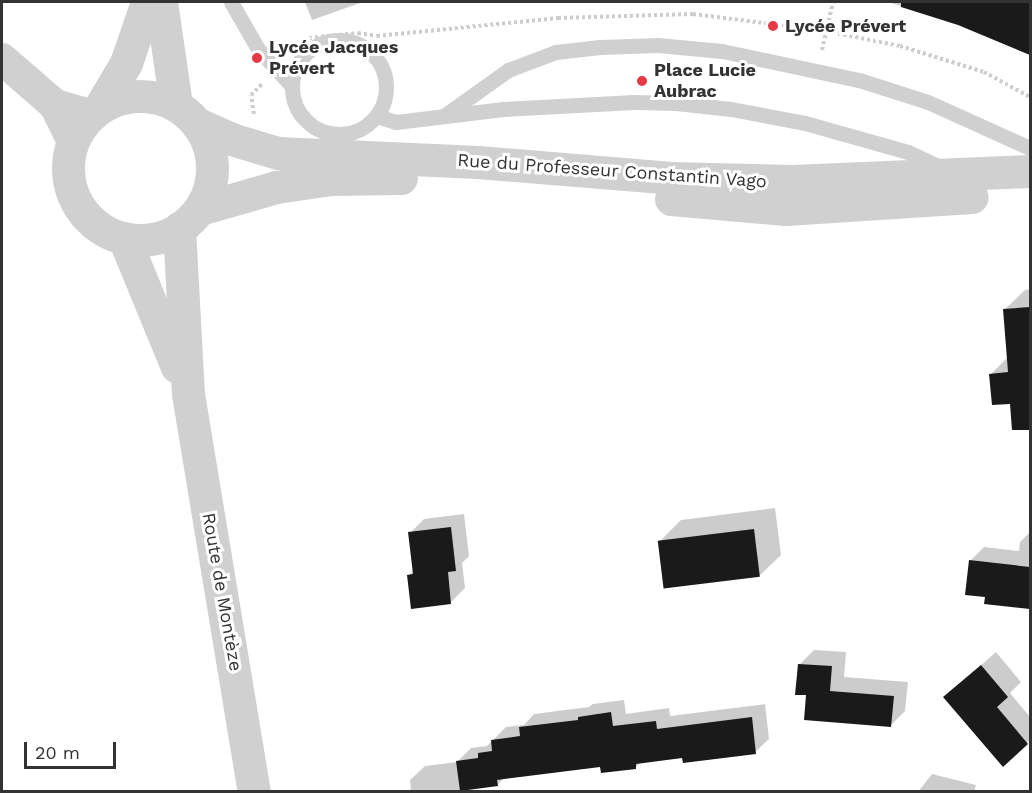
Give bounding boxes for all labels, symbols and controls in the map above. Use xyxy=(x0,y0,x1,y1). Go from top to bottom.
place label: Lycée Prévert xyxy=(785,15,906,37)
marker: Lycée Prévert xyxy=(766,19,780,33)
place label: Lycée Jacques Prévert xyxy=(269,37,399,80)
marker: Lycée Jacques Prévert xyxy=(250,51,264,65)
place label: Place Lucie Aubrac xyxy=(654,60,756,103)
marker: Place Lucie Aubrac xyxy=(635,74,649,88)
street label: Rue du Professeur Constantin Vago xyxy=(456,149,768,193)
street label: Route de Montèze xyxy=(197,511,247,673)
scale bar xyxy=(27,730,118,768)
text: 20 m xyxy=(35,742,80,763)

